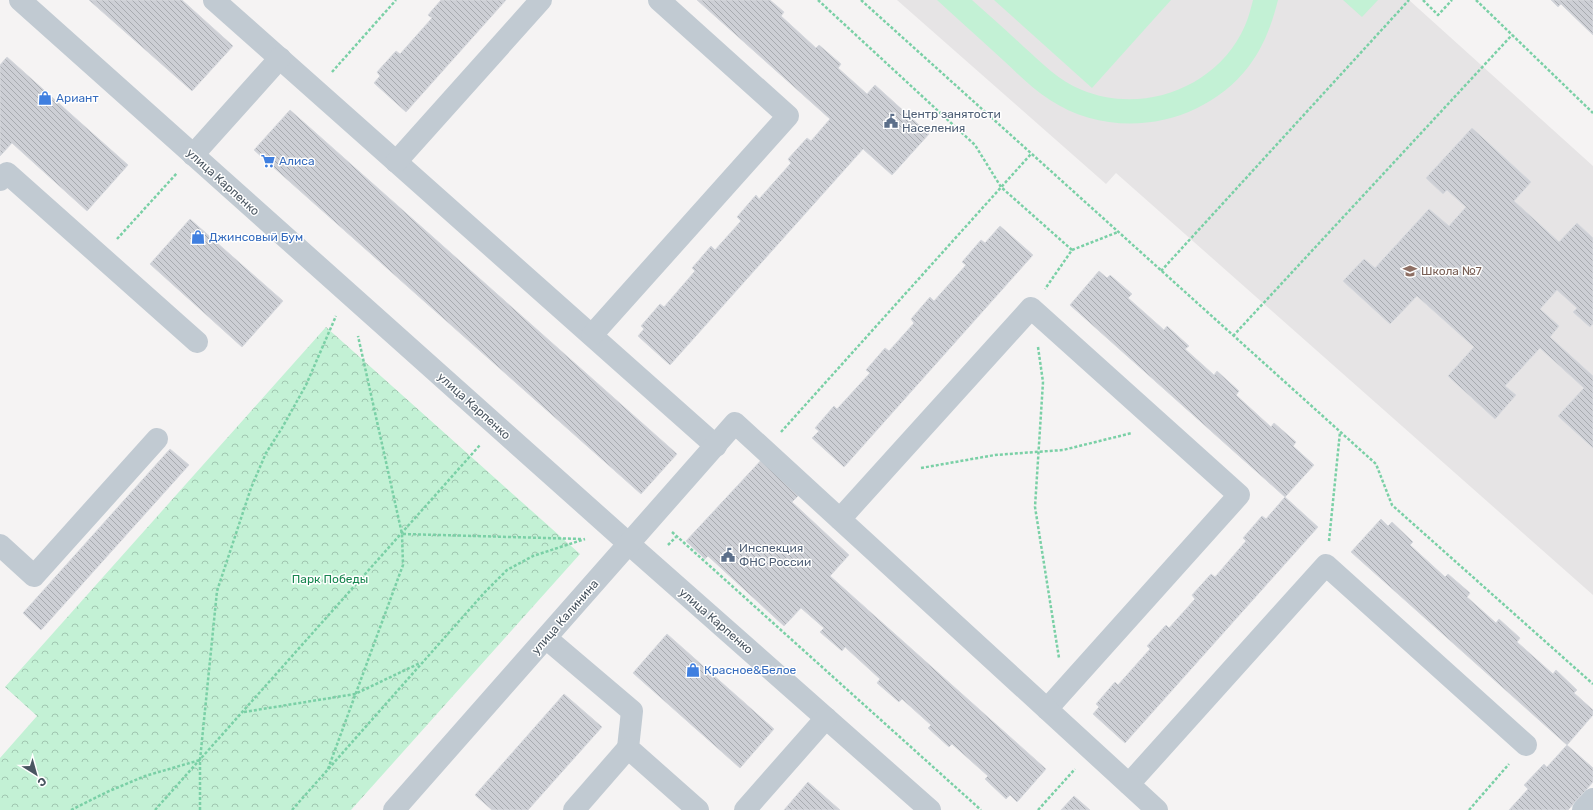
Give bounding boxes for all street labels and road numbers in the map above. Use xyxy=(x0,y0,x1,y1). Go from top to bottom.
street label: улица Карпенко xyxy=(184,146,262,218)
street label: улица Карпенко xyxy=(435,370,513,442)
street label: улица Калинина xyxy=(529,577,601,657)
street label: улица Карпенко xyxy=(676,585,756,657)

